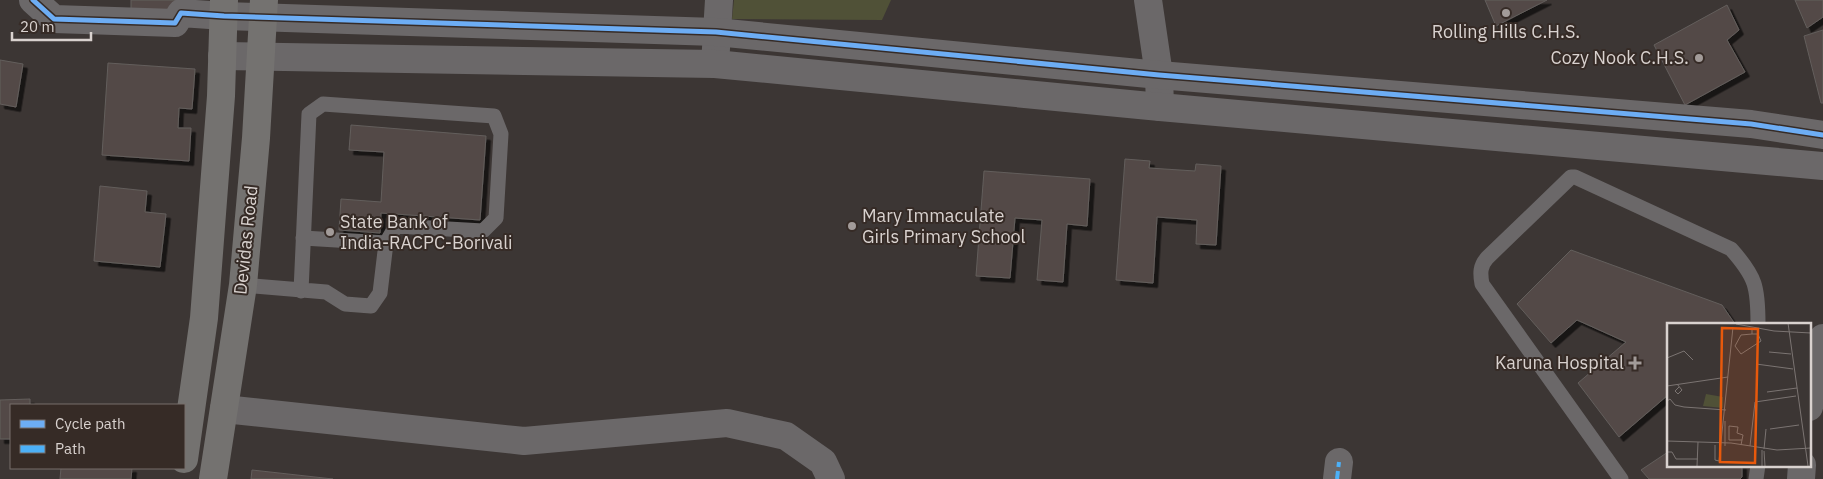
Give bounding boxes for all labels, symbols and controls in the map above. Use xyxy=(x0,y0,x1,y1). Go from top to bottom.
marker: Rolling Hills C.H.S. xyxy=(1500,7,1512,19)
scale bar xyxy=(12,10,91,42)
text: 20 m xyxy=(20,17,55,36)
place label: Rolling Hills C.H.S. xyxy=(1432,20,1580,43)
place label: Cozy Nook C.H.S. xyxy=(1551,46,1689,69)
marker: Cozy Nook C.H.S. xyxy=(1693,52,1705,64)
street label: Devidas Road xyxy=(228,184,263,296)
place label: Mary Immaculate Girls Primary School xyxy=(862,204,1026,248)
place label: State Bank of India-RACPC-Borivali xyxy=(340,210,513,254)
marker: Mary Immaculate Girls Primary School xyxy=(846,220,858,232)
marker: State Bank of India-RACPC-Borivali xyxy=(324,226,336,238)
inset map xyxy=(1667,323,1810,466)
place label: Karuna Hospital xyxy=(1495,351,1624,374)
marker: Karuna Hospital xyxy=(1628,356,1642,370)
legend xyxy=(10,404,185,469)
text: Cycle path xyxy=(55,414,126,433)
text: Path xyxy=(55,439,86,458)

